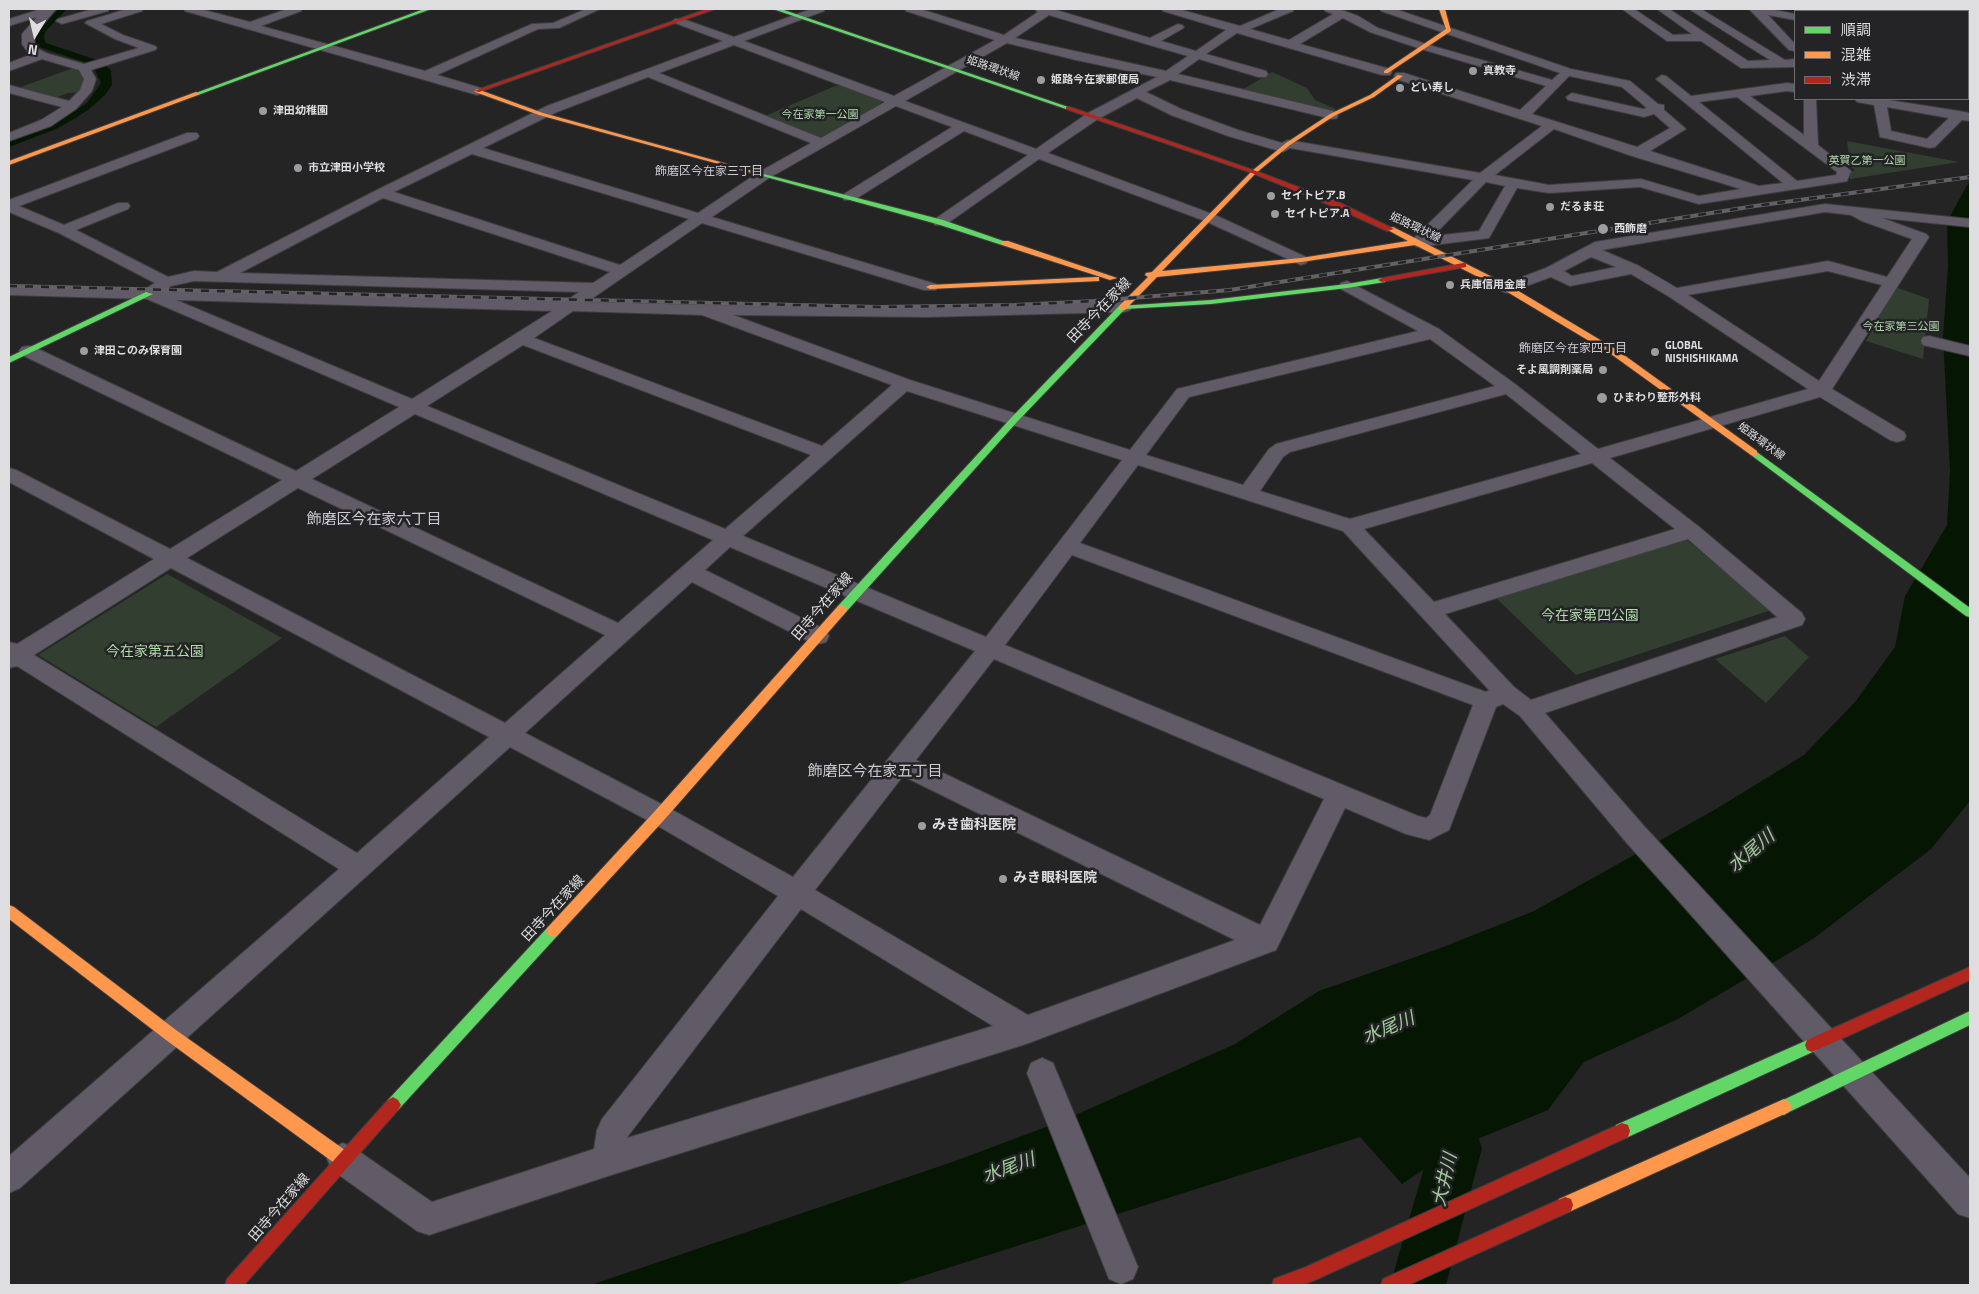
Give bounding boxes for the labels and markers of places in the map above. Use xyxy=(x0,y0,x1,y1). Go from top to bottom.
place label: 真教寺 xyxy=(1483,64,1516,78)
marker: 真教寺 xyxy=(1467,65,1479,77)
place label: 姫路今在家郵便局 xyxy=(1051,73,1139,87)
marker: 姫路今在家郵便局 xyxy=(1035,74,1047,86)
place label: どい寿し xyxy=(1410,81,1454,95)
marker: どい寿し xyxy=(1394,82,1406,94)
place label: 津田幼稚園 xyxy=(273,104,328,118)
marker: 津田幼稚園 xyxy=(257,105,269,117)
place label: 市立津田小学校 xyxy=(308,161,385,175)
marker: 市立津田小学校 xyxy=(292,162,304,174)
place label: セイトピア.B xyxy=(1281,189,1346,203)
marker: セイトピア.B xyxy=(1265,190,1277,202)
place label: だるま荘 xyxy=(1560,200,1604,214)
marker: だるま荘 xyxy=(1544,201,1556,213)
place label: セイトピア.A xyxy=(1285,207,1349,221)
marker: セイトピア.A xyxy=(1269,208,1281,220)
marker: 西飾磨 xyxy=(1596,222,1610,236)
place label: 西飾磨 xyxy=(1614,222,1647,236)
place label: 兵庫信用金庫 xyxy=(1460,278,1526,292)
marker: 兵庫信用金庫 xyxy=(1444,279,1456,291)
place label: GLOBAL NISHISHIKAMA xyxy=(1665,339,1738,365)
place label: 津田このみ保育園 xyxy=(94,344,182,358)
marker: 津田このみ保育園 xyxy=(78,345,90,357)
marker: GLOBAL NISHISHIKAMA xyxy=(1649,346,1661,358)
place label: そよ風調剤薬局 xyxy=(1516,363,1593,377)
marker: そよ風調剤薬局 xyxy=(1597,364,1609,376)
marker: ひまわり整形外科 xyxy=(1595,391,1609,405)
place label: ひまわり整形外科 xyxy=(1613,391,1701,405)
place label: みき歯科医院 xyxy=(932,818,1016,834)
marker: みき歯科医院 xyxy=(916,820,928,832)
place label: みき眼科医院 xyxy=(1013,871,1097,887)
marker: みき眼科医院 xyxy=(997,873,1009,885)

